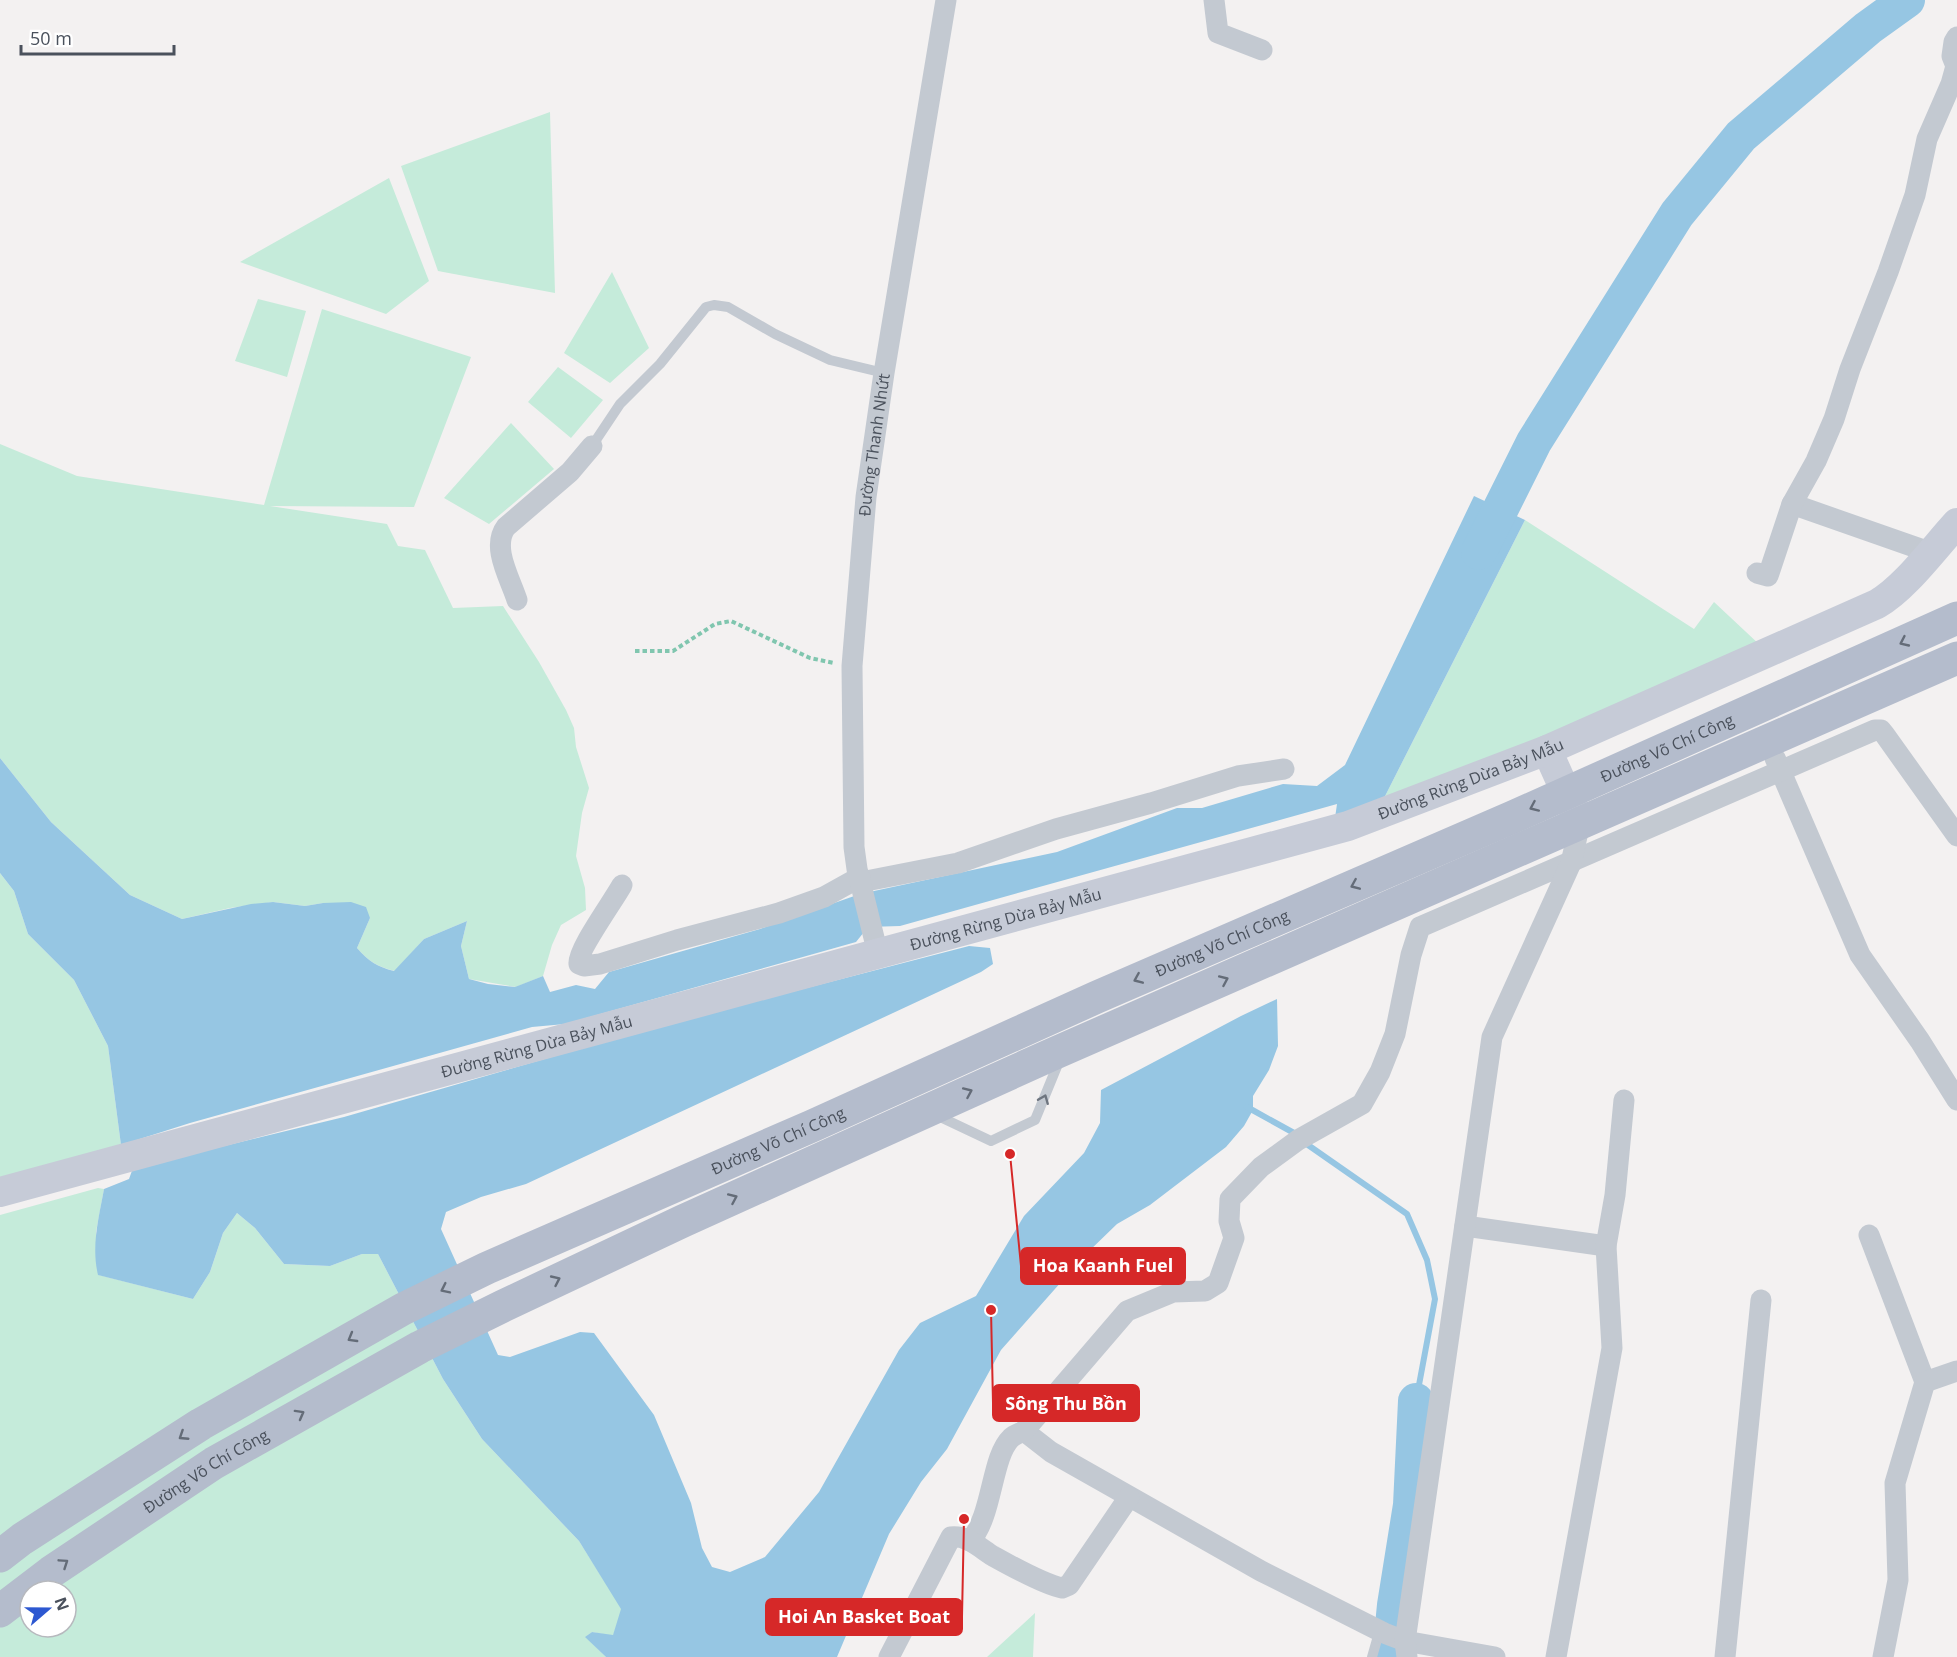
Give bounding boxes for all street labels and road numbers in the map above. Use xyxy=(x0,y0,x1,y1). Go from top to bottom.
street label: Đường Thanh Nhứt xyxy=(853,372,895,517)
street label: Đường Võ Chí Công xyxy=(1597,708,1738,788)
street label: Đường Rừng Dừa Bảy Mẫu xyxy=(1374,733,1567,825)
street label: Đường Rừng Dừa Bảy Mẫu xyxy=(907,882,1104,955)
street label: Đường Võ Chí Công xyxy=(1151,904,1293,982)
street label: Đường Rừng Dừa Bảy Mẫu xyxy=(438,1010,635,1083)
street label: Đường Võ Chí Công xyxy=(707,1101,849,1180)
street label: Đường Võ Chí Công xyxy=(139,1423,273,1519)

